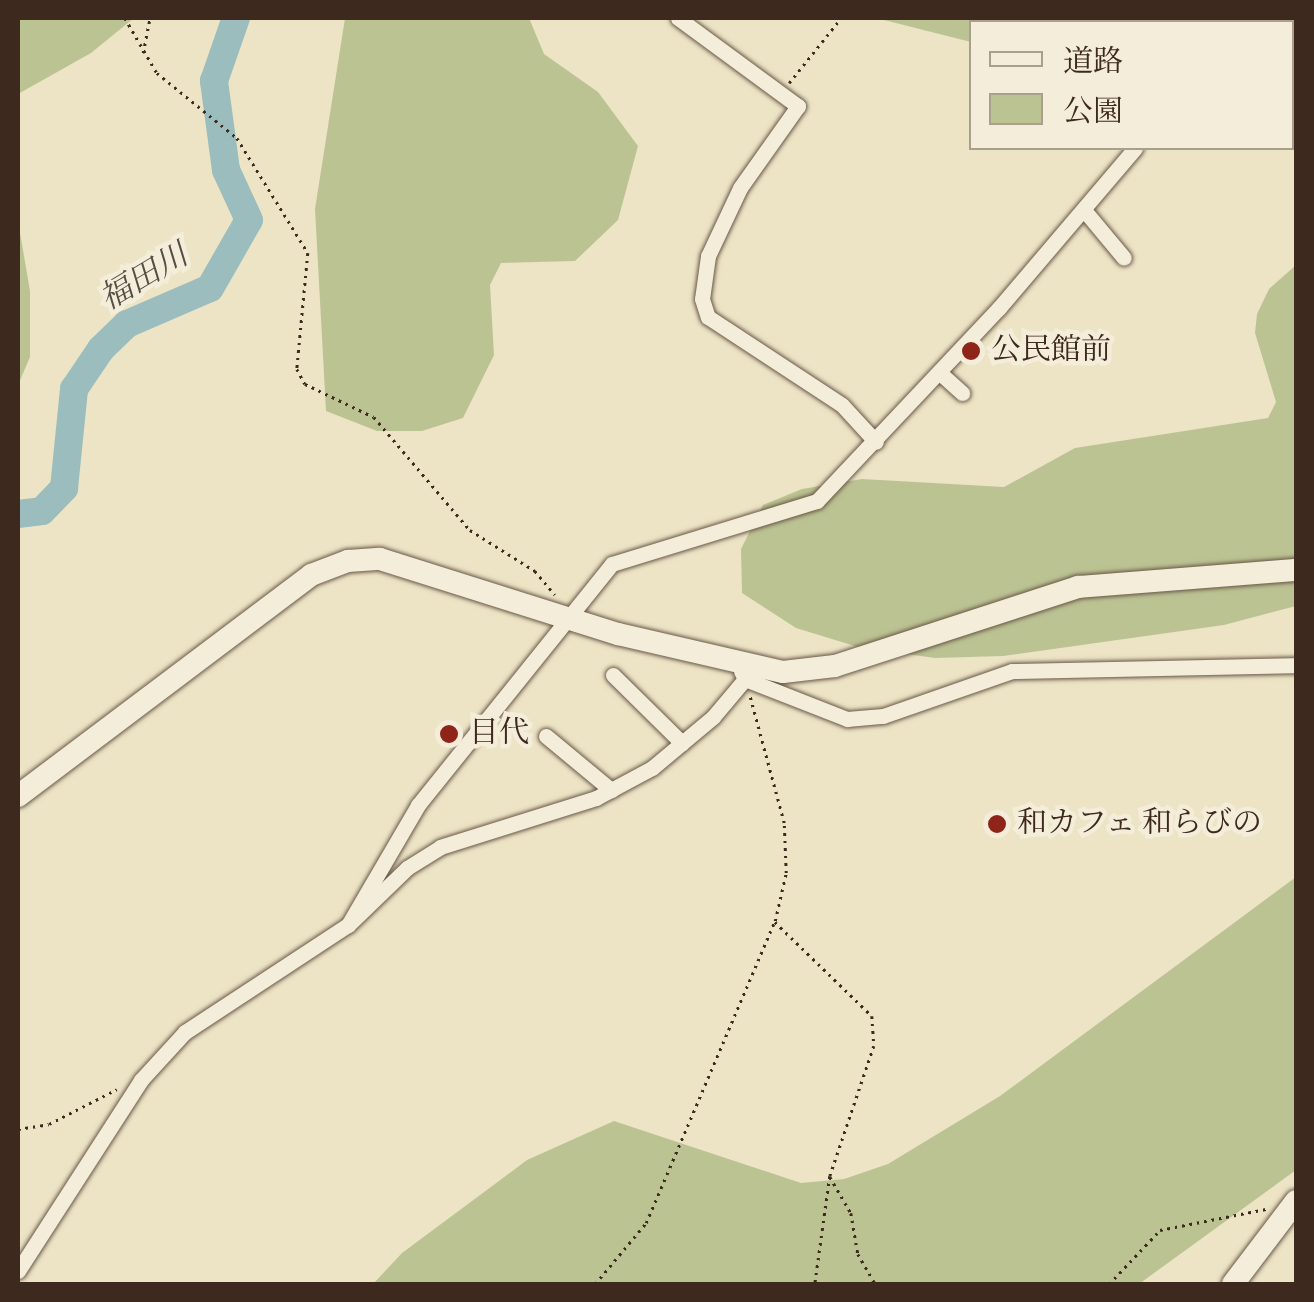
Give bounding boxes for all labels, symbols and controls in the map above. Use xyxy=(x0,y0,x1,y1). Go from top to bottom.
legend xyxy=(969,20,1294,150)
text: 道路 xyxy=(1063,44,1123,82)
text: 公園 xyxy=(1063,94,1123,132)
water label: 福田川 xyxy=(94,238,196,320)
place label: 公民館前 xyxy=(991,333,1111,369)
marker: 公民館前 xyxy=(960,340,982,362)
place label: 目代 xyxy=(469,716,529,752)
marker: 目代 xyxy=(438,723,460,745)
place label: 和カフェ 和らびの xyxy=(1017,806,1264,842)
marker: 和カフェ 和らびの xyxy=(986,813,1008,835)

